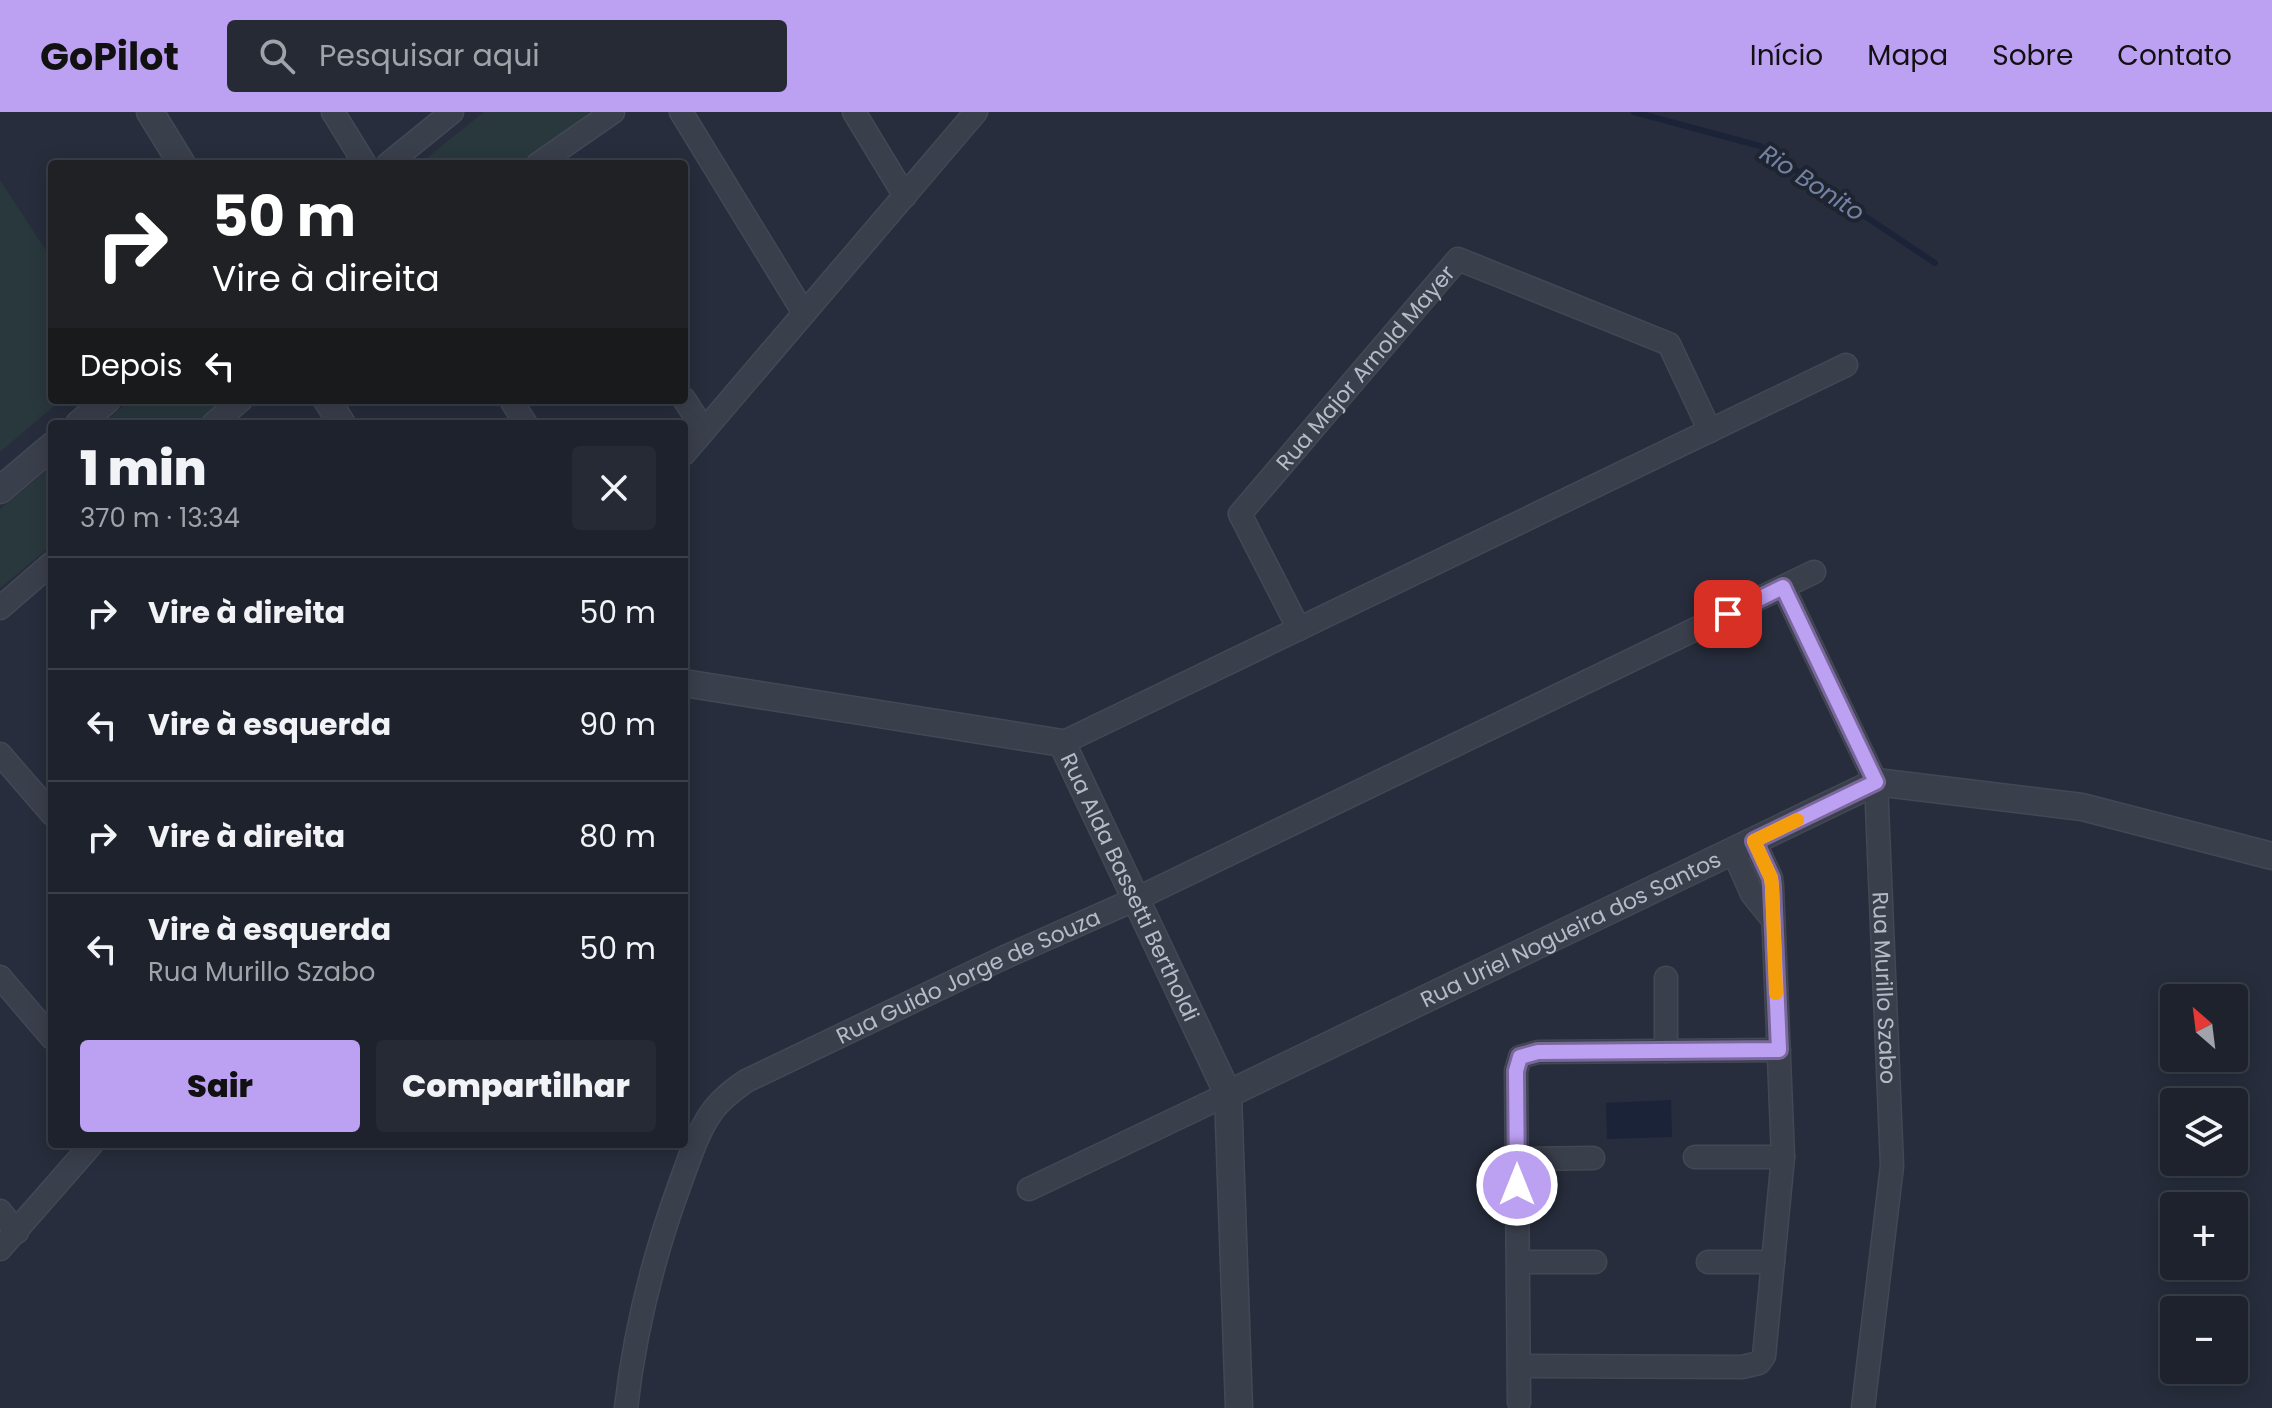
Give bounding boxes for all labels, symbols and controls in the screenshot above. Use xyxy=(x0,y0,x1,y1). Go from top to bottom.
search box xyxy=(227,20,787,92)
text: GoPilot xyxy=(40,30,179,83)
icon: search xyxy=(255,34,299,78)
text: Pesquisar aqui xyxy=(319,34,540,77)
text: Início xyxy=(1750,36,1823,75)
text: Mapa xyxy=(1867,36,1948,75)
text: Sobre xyxy=(1992,36,2073,75)
text: Contato xyxy=(2117,36,2232,75)
water label: Rio Bonito xyxy=(1754,136,1871,229)
text: 50 m xyxy=(212,177,356,256)
icon: right xyxy=(80,192,184,296)
text: Vire à direita xyxy=(212,253,440,304)
street label: Rua Major Arnold Mayer xyxy=(1269,258,1462,477)
text: Depois xyxy=(80,344,182,387)
icon: left xyxy=(198,344,242,388)
text: 1 min xyxy=(80,435,207,502)
button: close xyxy=(572,446,656,530)
text: 370 m · 13:34 xyxy=(80,500,240,536)
pin xyxy=(1694,580,1762,648)
icon: right xyxy=(80,591,124,635)
text: Vire à direita xyxy=(148,591,345,634)
text: 50 m xyxy=(579,591,656,634)
icon: arrive xyxy=(1706,592,1750,636)
icon: left xyxy=(80,703,124,747)
text: Vire à esquerda xyxy=(148,703,391,746)
text: 90 m xyxy=(579,703,656,746)
street label: Rua Alda Bassetti Bertholdi xyxy=(1053,748,1206,1027)
icon: right xyxy=(80,815,124,859)
text: Vire à direita xyxy=(148,815,345,858)
text: 80 m xyxy=(579,815,656,858)
street label: Rua Uriel Nogueira dos Santos xyxy=(1415,844,1726,1015)
street label: Rua Murillo Szabo xyxy=(1865,891,1904,1085)
street label: Rua Guido Jorge de Souza xyxy=(831,902,1105,1052)
text: Vire à esquerda xyxy=(148,908,391,951)
icon: left xyxy=(80,927,124,971)
text: 50 m xyxy=(579,927,656,970)
text: Rua Murillo Szabo xyxy=(148,954,375,990)
north arrow xyxy=(2160,984,2248,1072)
map controls xyxy=(2160,984,2248,1384)
button: Sair xyxy=(80,1040,360,1132)
button: Compartilhar xyxy=(376,1040,656,1132)
button: layers xyxy=(2160,1088,2248,1176)
position arrow xyxy=(1475,1143,1559,1227)
button: + xyxy=(2160,1192,2248,1280)
button: − xyxy=(2160,1296,2248,1384)

